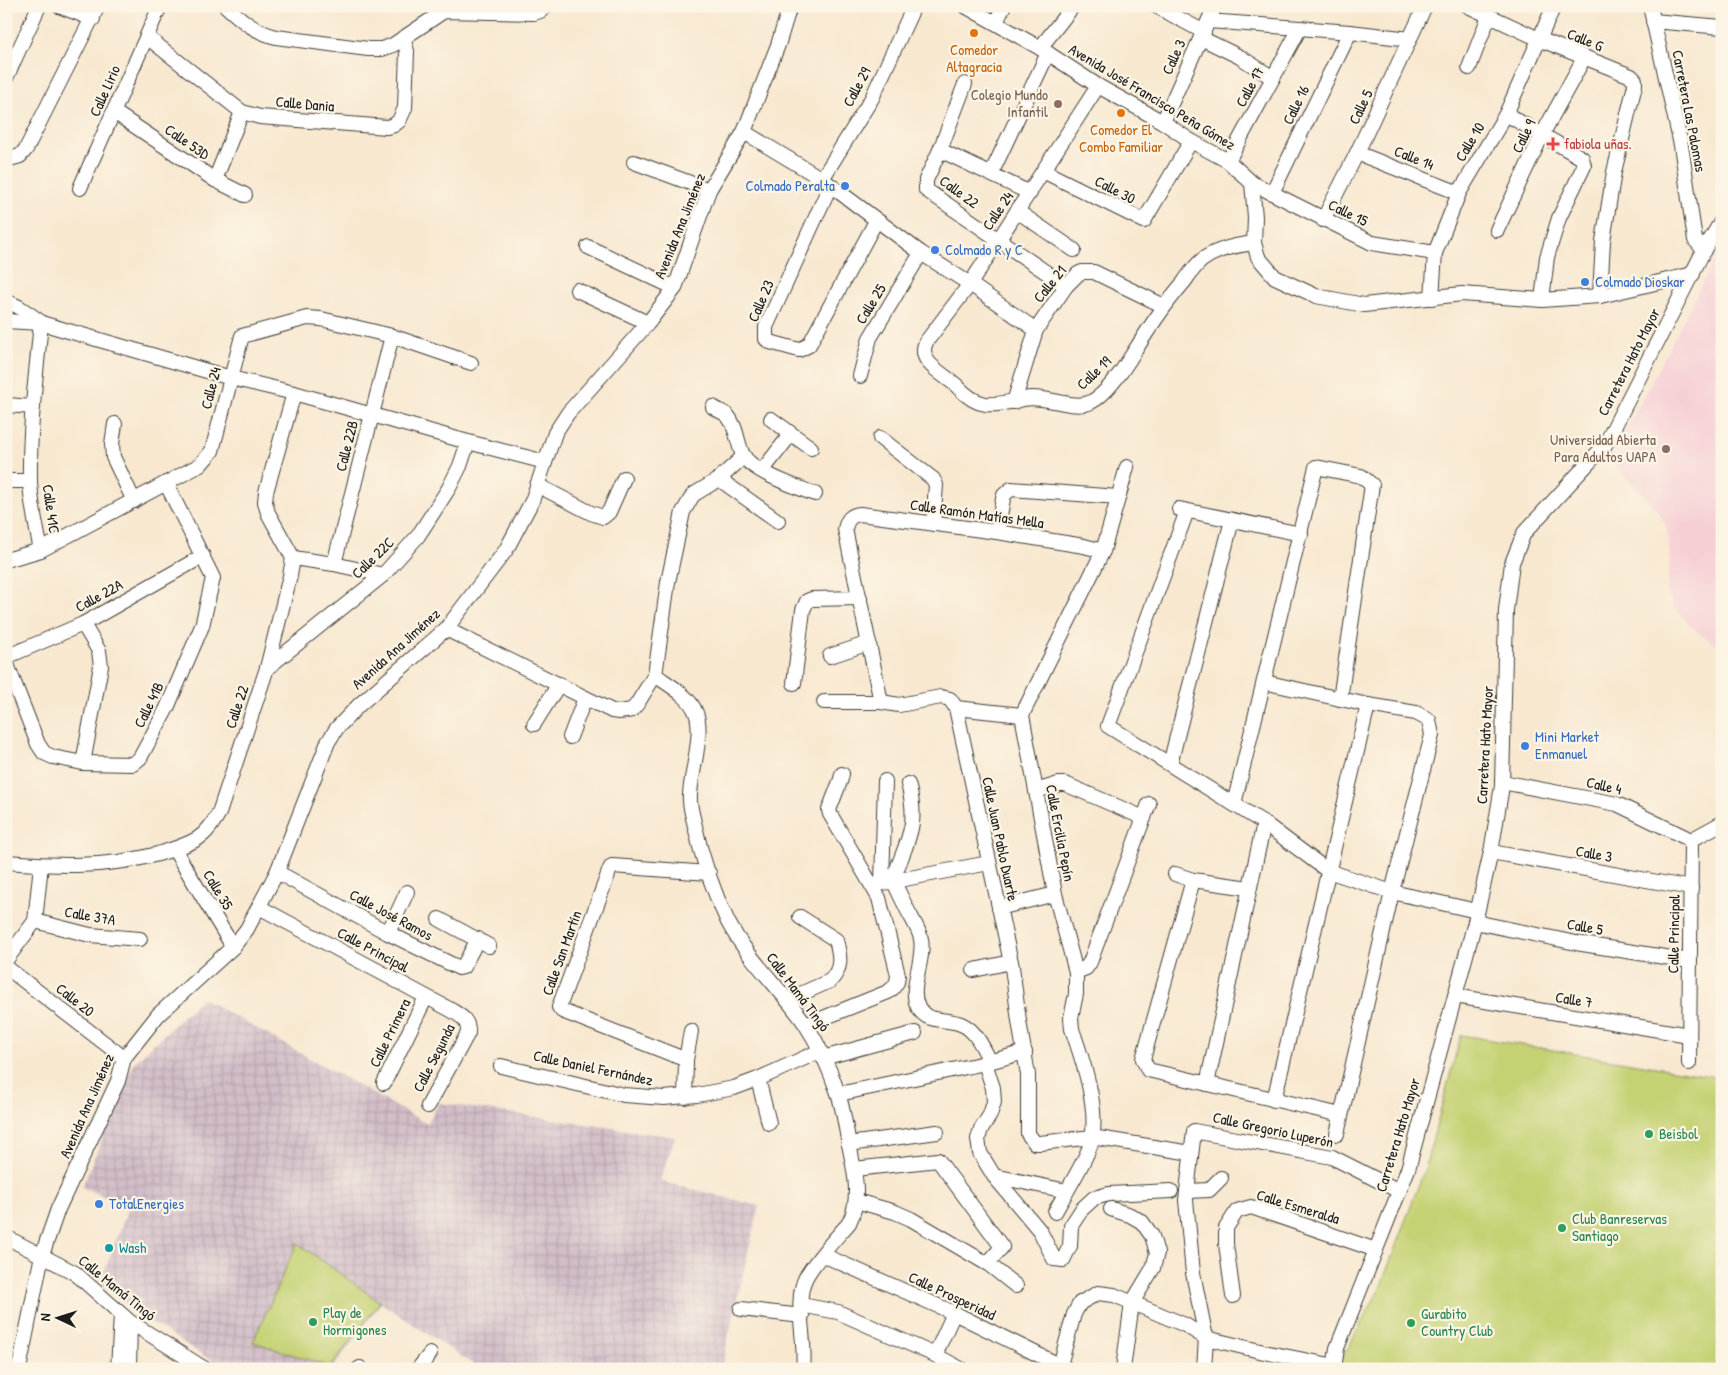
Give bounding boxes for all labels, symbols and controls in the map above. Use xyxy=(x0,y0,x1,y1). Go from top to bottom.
street label: Calle G xyxy=(1564,23,1607,57)
marker: Comedor Altagracia xyxy=(968,27,980,39)
street label: Calle 3 xyxy=(1156,36,1191,78)
street label: Avenida José Francisco Peña Gómez xyxy=(1065,38,1240,155)
place label: Comedor Altagracia xyxy=(946,39,1002,77)
street label: Carretera Las Palomas xyxy=(1667,48,1712,174)
street label: Calle Lirio xyxy=(84,62,125,120)
street label: Calle 29 xyxy=(837,63,876,110)
street label: Calle 17 xyxy=(1230,63,1269,111)
street label: Calle 16 xyxy=(1277,82,1314,128)
place label: Colegio Mundo Infantil xyxy=(971,84,1048,122)
street label: Calle 5 xyxy=(1343,85,1378,128)
street label: Calle Dania xyxy=(275,90,335,117)
marker: Colegio Mundo Infantil xyxy=(1052,98,1064,110)
marker: Comedor El Combo Familiar xyxy=(1115,107,1127,119)
street label: Calle 9 xyxy=(1506,115,1541,156)
street label: Calle 10 xyxy=(1450,118,1490,165)
street label: Calle 53D xyxy=(161,119,215,165)
place label: Comedor El Combo Familiar xyxy=(1079,119,1163,157)
place label: fabiola uñas. xyxy=(1564,133,1632,154)
marker: fabiola uñas. xyxy=(1546,137,1560,151)
street label: Calle 14 xyxy=(1391,140,1437,175)
street label: Avenida Ana Jiménez xyxy=(649,169,711,282)
street label: Calle 22 xyxy=(935,170,983,213)
street label: Calle 30 xyxy=(1091,170,1140,209)
place label: Colmado Peralta xyxy=(745,175,835,196)
marker: Colmado Peralta xyxy=(839,180,851,192)
street label: Calle 24 xyxy=(977,187,1018,234)
street label: Calle 15 xyxy=(1325,194,1372,231)
place label: Colmado R y C xyxy=(945,239,1023,260)
marker: Colmado R y C xyxy=(929,244,941,256)
street label: Calle 21 xyxy=(1028,261,1071,307)
place label: Colmado Dioskar xyxy=(1595,271,1685,292)
street label: Calle 23 xyxy=(742,276,779,325)
marker: Colmado Dioskar xyxy=(1579,276,1591,288)
street label: Calle 25 xyxy=(850,279,891,328)
street label: Carretera Hato Mayor xyxy=(1592,304,1665,419)
street label: Calle 19 xyxy=(1072,351,1116,394)
street label: Calle 24 xyxy=(195,364,226,411)
street label: Calle 22B xyxy=(330,418,363,473)
place label: Universidad Abierta Para Adultos UAPA xyxy=(1550,429,1657,467)
marker: Universidad Abierta Para Adultos UAPA xyxy=(1660,443,1672,455)
street label: Calle 41C xyxy=(38,483,65,535)
street label: Calle Ramón Matías Mella xyxy=(909,494,1045,533)
street label: Calle 22C xyxy=(347,532,399,583)
street label: Calle 22A xyxy=(71,574,127,617)
street label: Avenida Ana Jiménez xyxy=(347,603,445,694)
street label: Calle 41B xyxy=(128,678,169,731)
street label: Calle 22 xyxy=(220,683,253,731)
street label: Carretera Hato Mayor xyxy=(1471,685,1498,805)
place label: Mini Market Enmanuel xyxy=(1535,726,1600,764)
marker: Mini Market Enmanuel xyxy=(1519,740,1531,752)
street label: Calle 4 xyxy=(1584,771,1624,800)
street label: Calle Juan Pablo Duarte xyxy=(977,775,1024,903)
street label: Calle Ercilia Pepín xyxy=(1041,783,1080,883)
street label: Calle 3 xyxy=(1574,840,1614,867)
street label: Calle 35 xyxy=(198,866,239,914)
street label: Calle José Ramos xyxy=(346,884,437,945)
street label: Calle Principal xyxy=(1662,895,1685,973)
street label: Calle 37A xyxy=(63,901,118,930)
street label: Calle San Martín xyxy=(536,907,587,998)
street label: Calle 5 xyxy=(1565,913,1605,940)
street label: Calle Principal xyxy=(334,922,413,977)
street label: Calle Mamá Tingó xyxy=(762,948,835,1036)
street label: Calle 20 xyxy=(52,978,99,1022)
street label: Calle 7 xyxy=(1554,986,1594,1013)
street label: Calle Primera xyxy=(364,995,415,1071)
street label: Calle Segunda xyxy=(407,1020,460,1096)
street label: Calle Daniel Fernández xyxy=(531,1045,655,1091)
street label: Avenida Ana Jiménez xyxy=(54,1050,119,1161)
street label: Carretera Hato Mayor xyxy=(1370,1075,1425,1195)
street label: Calle Gregorio Luperón xyxy=(1211,1106,1336,1153)
place label: Beisbol xyxy=(1659,1123,1698,1144)
marker: Beisbol xyxy=(1643,1128,1655,1140)
street label: Calle Esmeralda xyxy=(1254,1184,1342,1229)
place label: TotalEnergies xyxy=(109,1193,184,1214)
marker: TotalEnergies xyxy=(93,1198,105,1210)
place label: Club Banreservas Santiago xyxy=(1572,1208,1667,1246)
marker: Club Banreservas Santiago xyxy=(1556,1222,1568,1234)
place label: Wash xyxy=(119,1237,146,1258)
marker: Wash xyxy=(103,1242,115,1254)
street label: Calle Mamá Tingó xyxy=(74,1250,161,1325)
street label: Calle Prosperidad xyxy=(905,1266,999,1325)
north arrow xyxy=(32,1292,82,1342)
place label: Play de Hormigones xyxy=(323,1302,387,1340)
place label: Gurabito Country Club xyxy=(1421,1303,1493,1341)
text: N xyxy=(35,1312,54,1321)
marker: Play de Hormigones xyxy=(307,1316,319,1328)
marker: Gurabito Country Club xyxy=(1405,1317,1417,1329)

